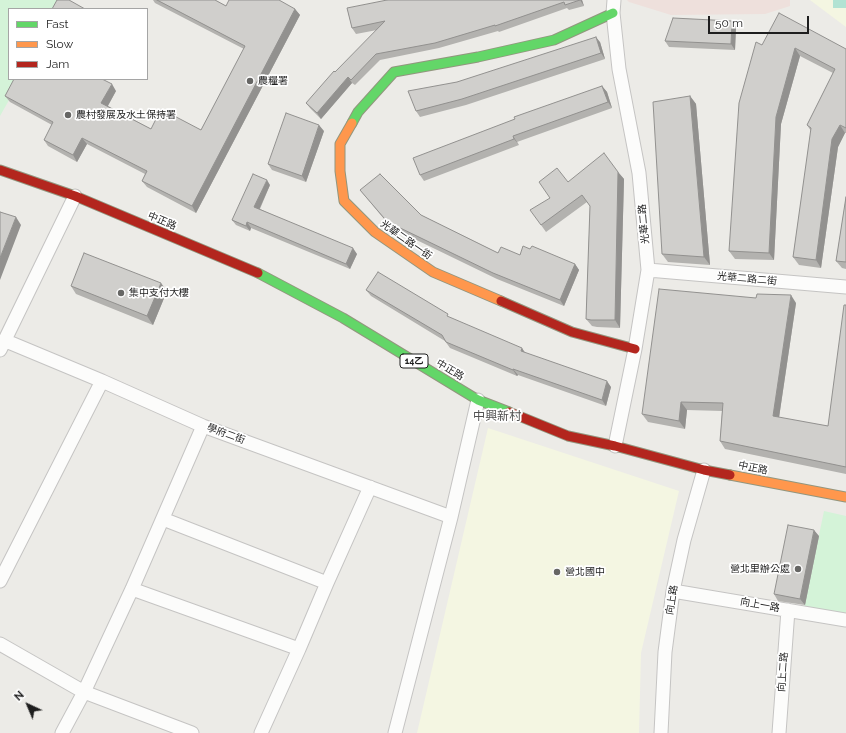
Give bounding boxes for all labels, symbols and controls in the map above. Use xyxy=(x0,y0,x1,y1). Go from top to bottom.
legend xyxy=(8,8,148,80)
scale bar xyxy=(710,8,811,34)
text: 50 m xyxy=(715,16,743,30)
text: Fast xyxy=(46,17,69,31)
text: Slow xyxy=(46,37,73,51)
text: Jam xyxy=(46,57,69,71)
place label: 農糧署 xyxy=(258,75,288,87)
marker: 農糧署 xyxy=(245,76,255,86)
place label: 農村發展及水土保持署 xyxy=(76,109,176,121)
marker: 農村發展及水土保持署 xyxy=(63,110,73,120)
street label: 光華二路 xyxy=(636,204,652,244)
street label: 中正路 xyxy=(146,210,178,232)
street label: 光華二路一街 xyxy=(378,218,434,262)
street label: 光華二路二街 xyxy=(717,270,777,288)
place label: 集中支付大樓 xyxy=(129,287,189,299)
marker: 集中支付大樓 xyxy=(116,288,126,298)
road number: 14乙 xyxy=(400,354,428,368)
street label: 中正路 xyxy=(434,357,466,383)
district label: 中興新村 xyxy=(473,409,521,423)
street label: 學府二街 xyxy=(205,422,247,446)
street label: 中正路 xyxy=(737,459,769,477)
place label: 營北里辦公處 xyxy=(730,563,790,575)
marker: 營北里辦公處 xyxy=(793,564,803,574)
place label: 營北國中 xyxy=(565,566,605,578)
marker: 營北國中 xyxy=(552,567,562,577)
street label: 向上路 xyxy=(664,584,680,616)
street label: 向上一路 xyxy=(739,596,781,614)
street label: 向上二路 xyxy=(776,652,790,692)
north arrow xyxy=(8,685,48,725)
text: N xyxy=(12,688,27,704)

